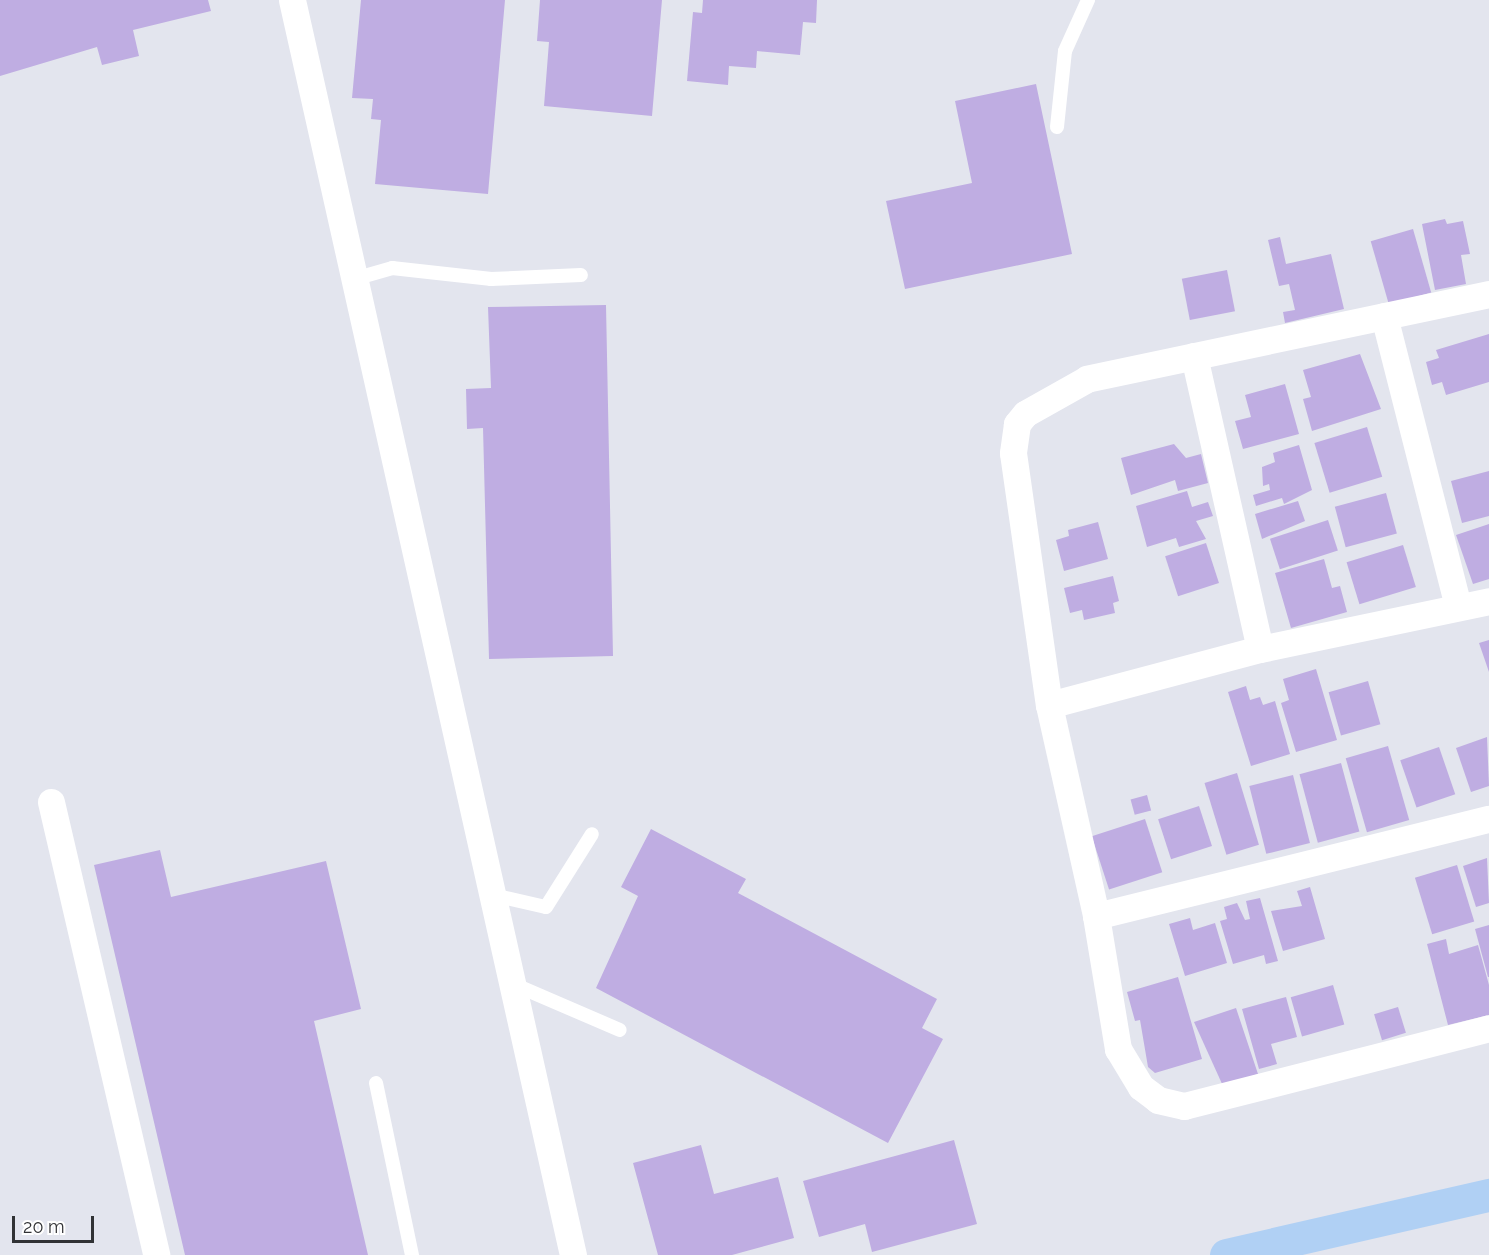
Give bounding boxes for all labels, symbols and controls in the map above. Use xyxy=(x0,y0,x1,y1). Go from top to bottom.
scale bar xyxy=(15,1204,98,1242)
text: 20 m xyxy=(23,1216,65,1237)

